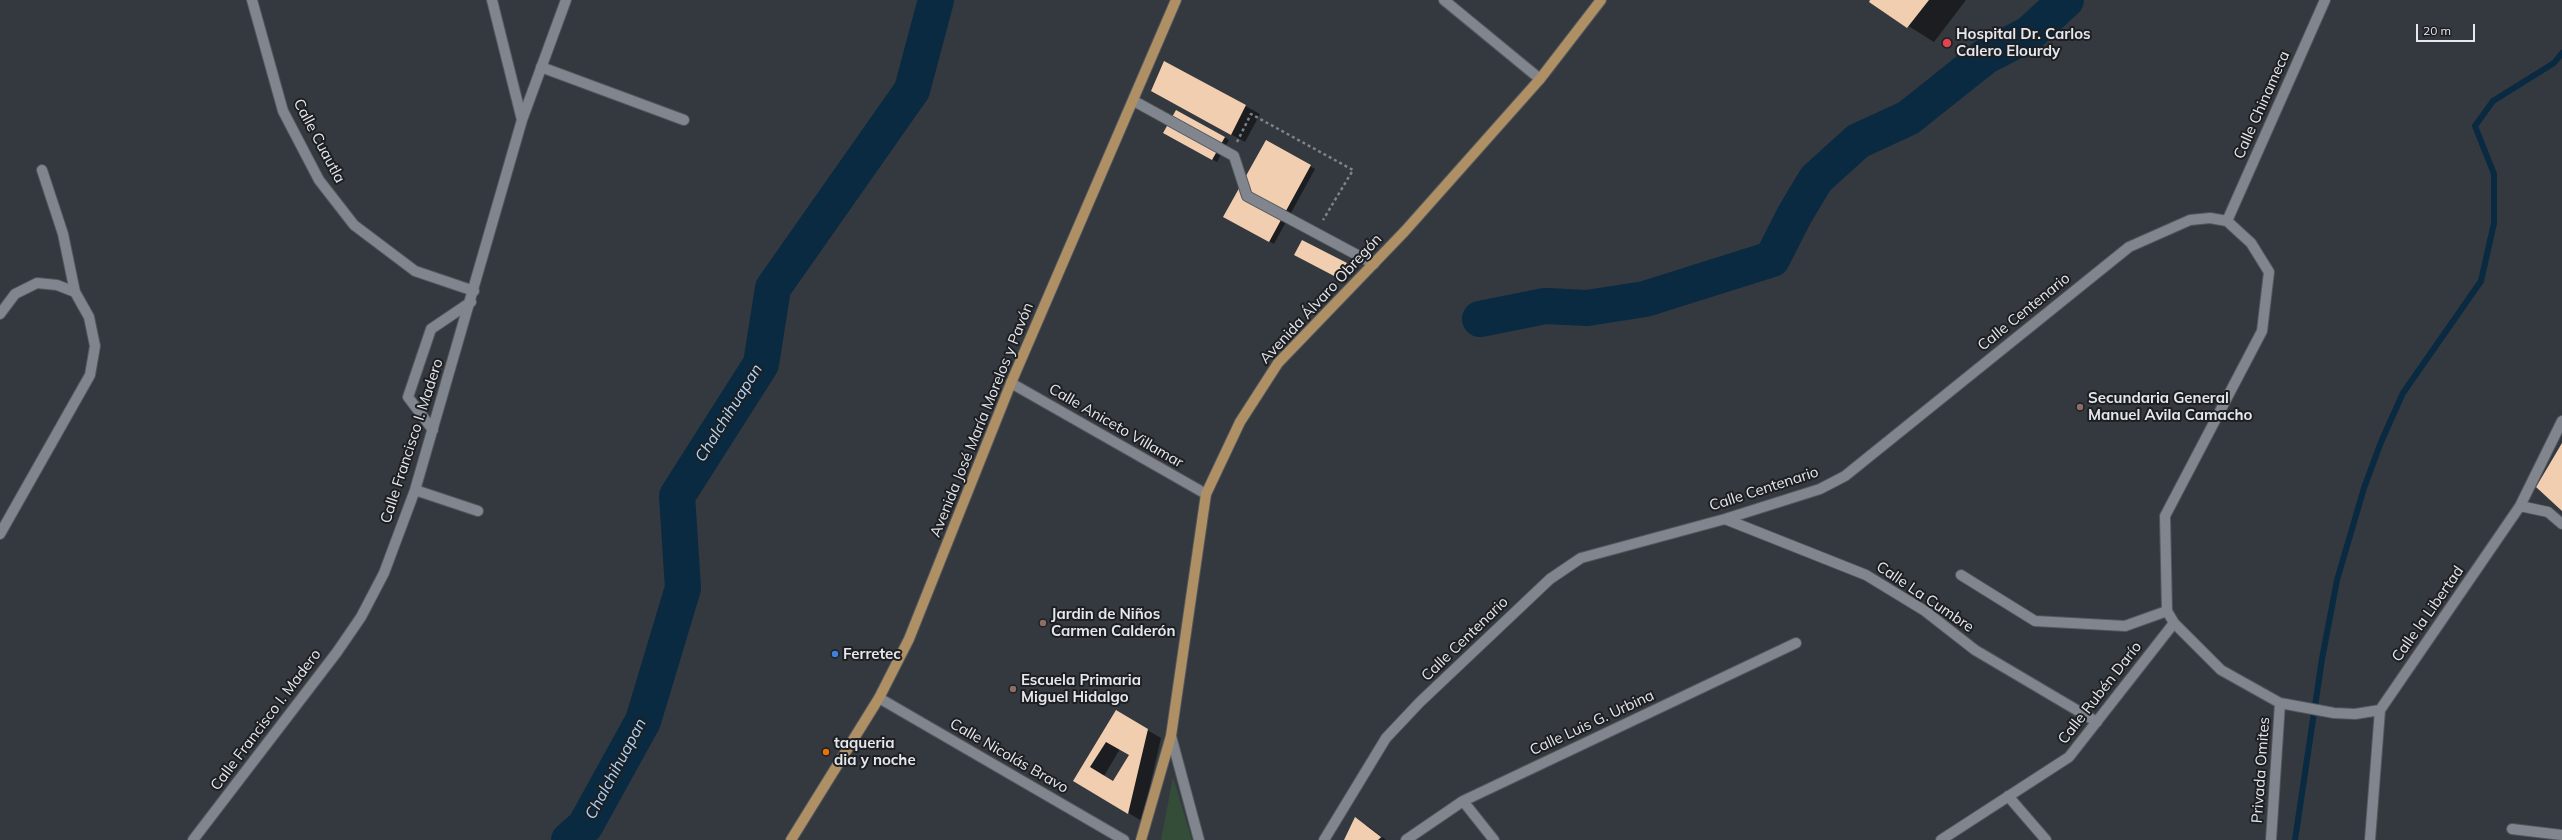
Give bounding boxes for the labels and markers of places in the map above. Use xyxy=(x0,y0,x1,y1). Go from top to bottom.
place label: Hospital Dr. Carlos Calero Elourdy xyxy=(1956,25,2091,60)
marker: Hospital Dr. Carlos Calero Elourdy xyxy=(1941,37,1953,49)
place label: Secundaria General Manuel Avila Camacho xyxy=(2088,389,2252,424)
marker: Secundaria General Manuel Avila Camacho xyxy=(2075,402,2085,412)
place label: Jardin de Niños Carmen Calderón xyxy=(1051,605,1175,640)
marker: Jardin de Niños Carmen Calderón xyxy=(1038,618,1048,628)
place label: Ferretec xyxy=(843,645,901,663)
marker: Ferretec xyxy=(830,649,840,659)
place label: Escuela Primaria Miguel Hidalgo xyxy=(1021,671,1141,706)
marker: Escuela Primaria Miguel Hidalgo xyxy=(1008,684,1018,694)
place label: taqueria dia y noche xyxy=(834,734,916,769)
marker: taqueria dia y noche xyxy=(821,747,831,757)

